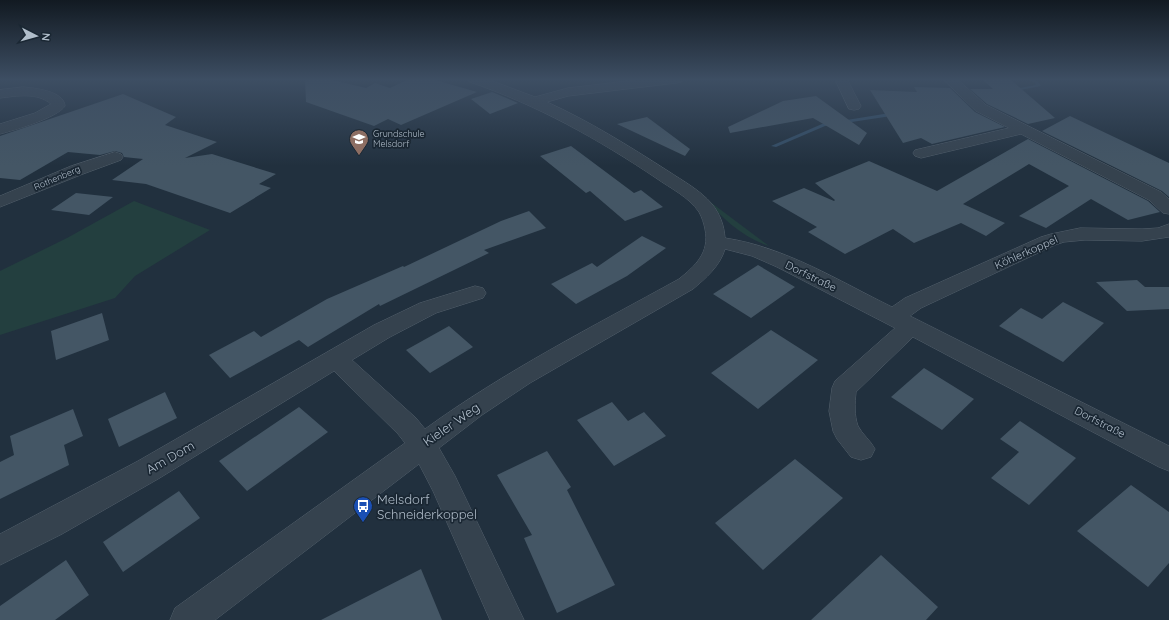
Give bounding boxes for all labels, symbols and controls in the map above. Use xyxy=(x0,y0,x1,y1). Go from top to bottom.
north arrow xyxy=(16,16,56,56)
text: N xyxy=(39,32,53,42)
school or university icon: Grundschule Melsdorf xyxy=(348,128,370,156)
place label: Grundschule Melsdorf xyxy=(373,128,425,149)
street label: Rothenberg xyxy=(32,163,82,192)
street label: Köhlerkoppel xyxy=(992,232,1060,272)
street label: Dorfstraße xyxy=(783,258,839,294)
street label: Kieler Weg xyxy=(420,399,482,449)
street label: Dorfstraße xyxy=(1072,403,1128,441)
street label: Am Dom xyxy=(143,437,197,477)
place label: Melsdorf Schneiderkoppel xyxy=(377,491,477,522)
bus stop icon: Melsdorf Schneiderkoppel xyxy=(352,495,374,523)

